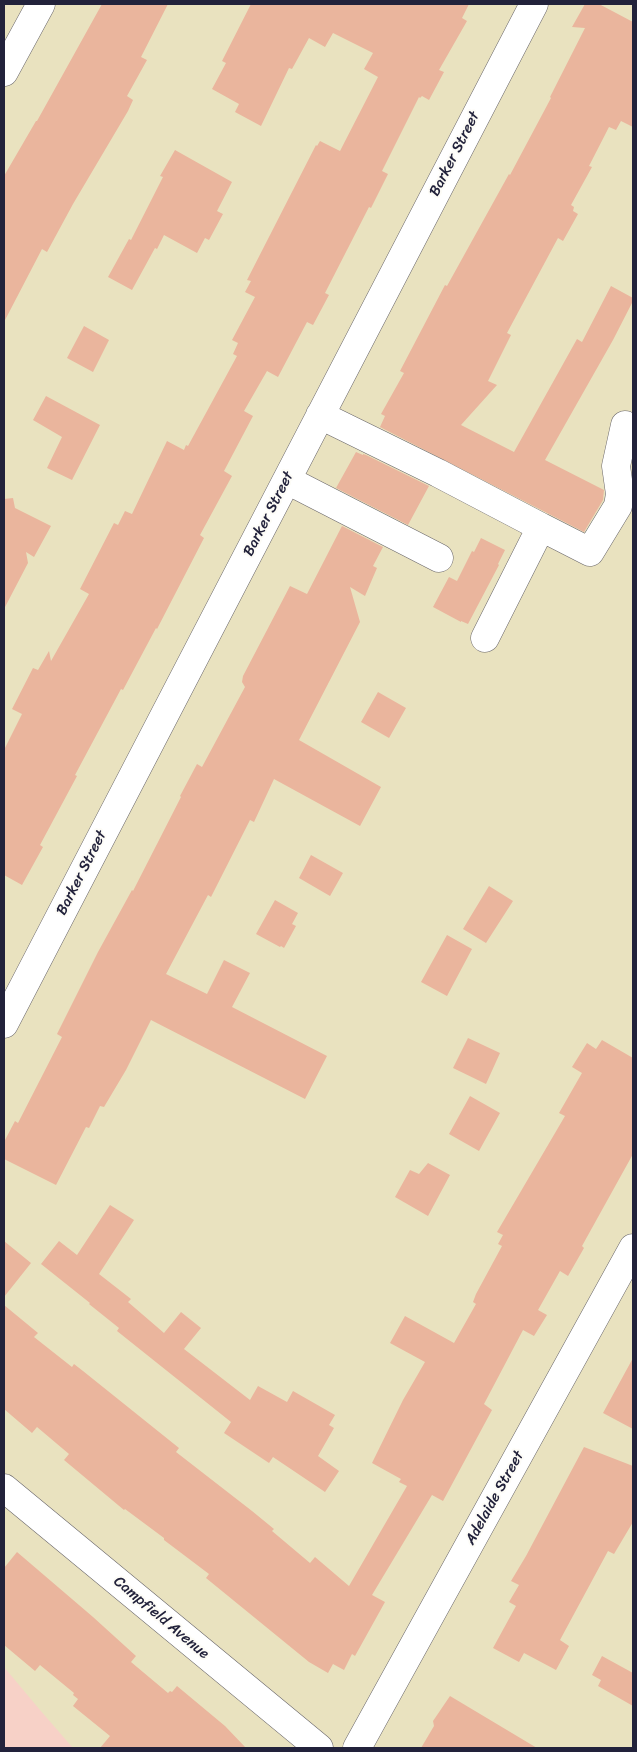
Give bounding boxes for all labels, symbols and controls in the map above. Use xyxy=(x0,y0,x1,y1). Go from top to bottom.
street label: Barker Street xyxy=(426,109,484,199)
street label: Barker Street xyxy=(240,469,298,559)
street label: Barker Street xyxy=(53,828,111,918)
street label: Adelaide Street xyxy=(462,1448,528,1548)
street label: Campfield Avenue xyxy=(110,1573,212,1663)

